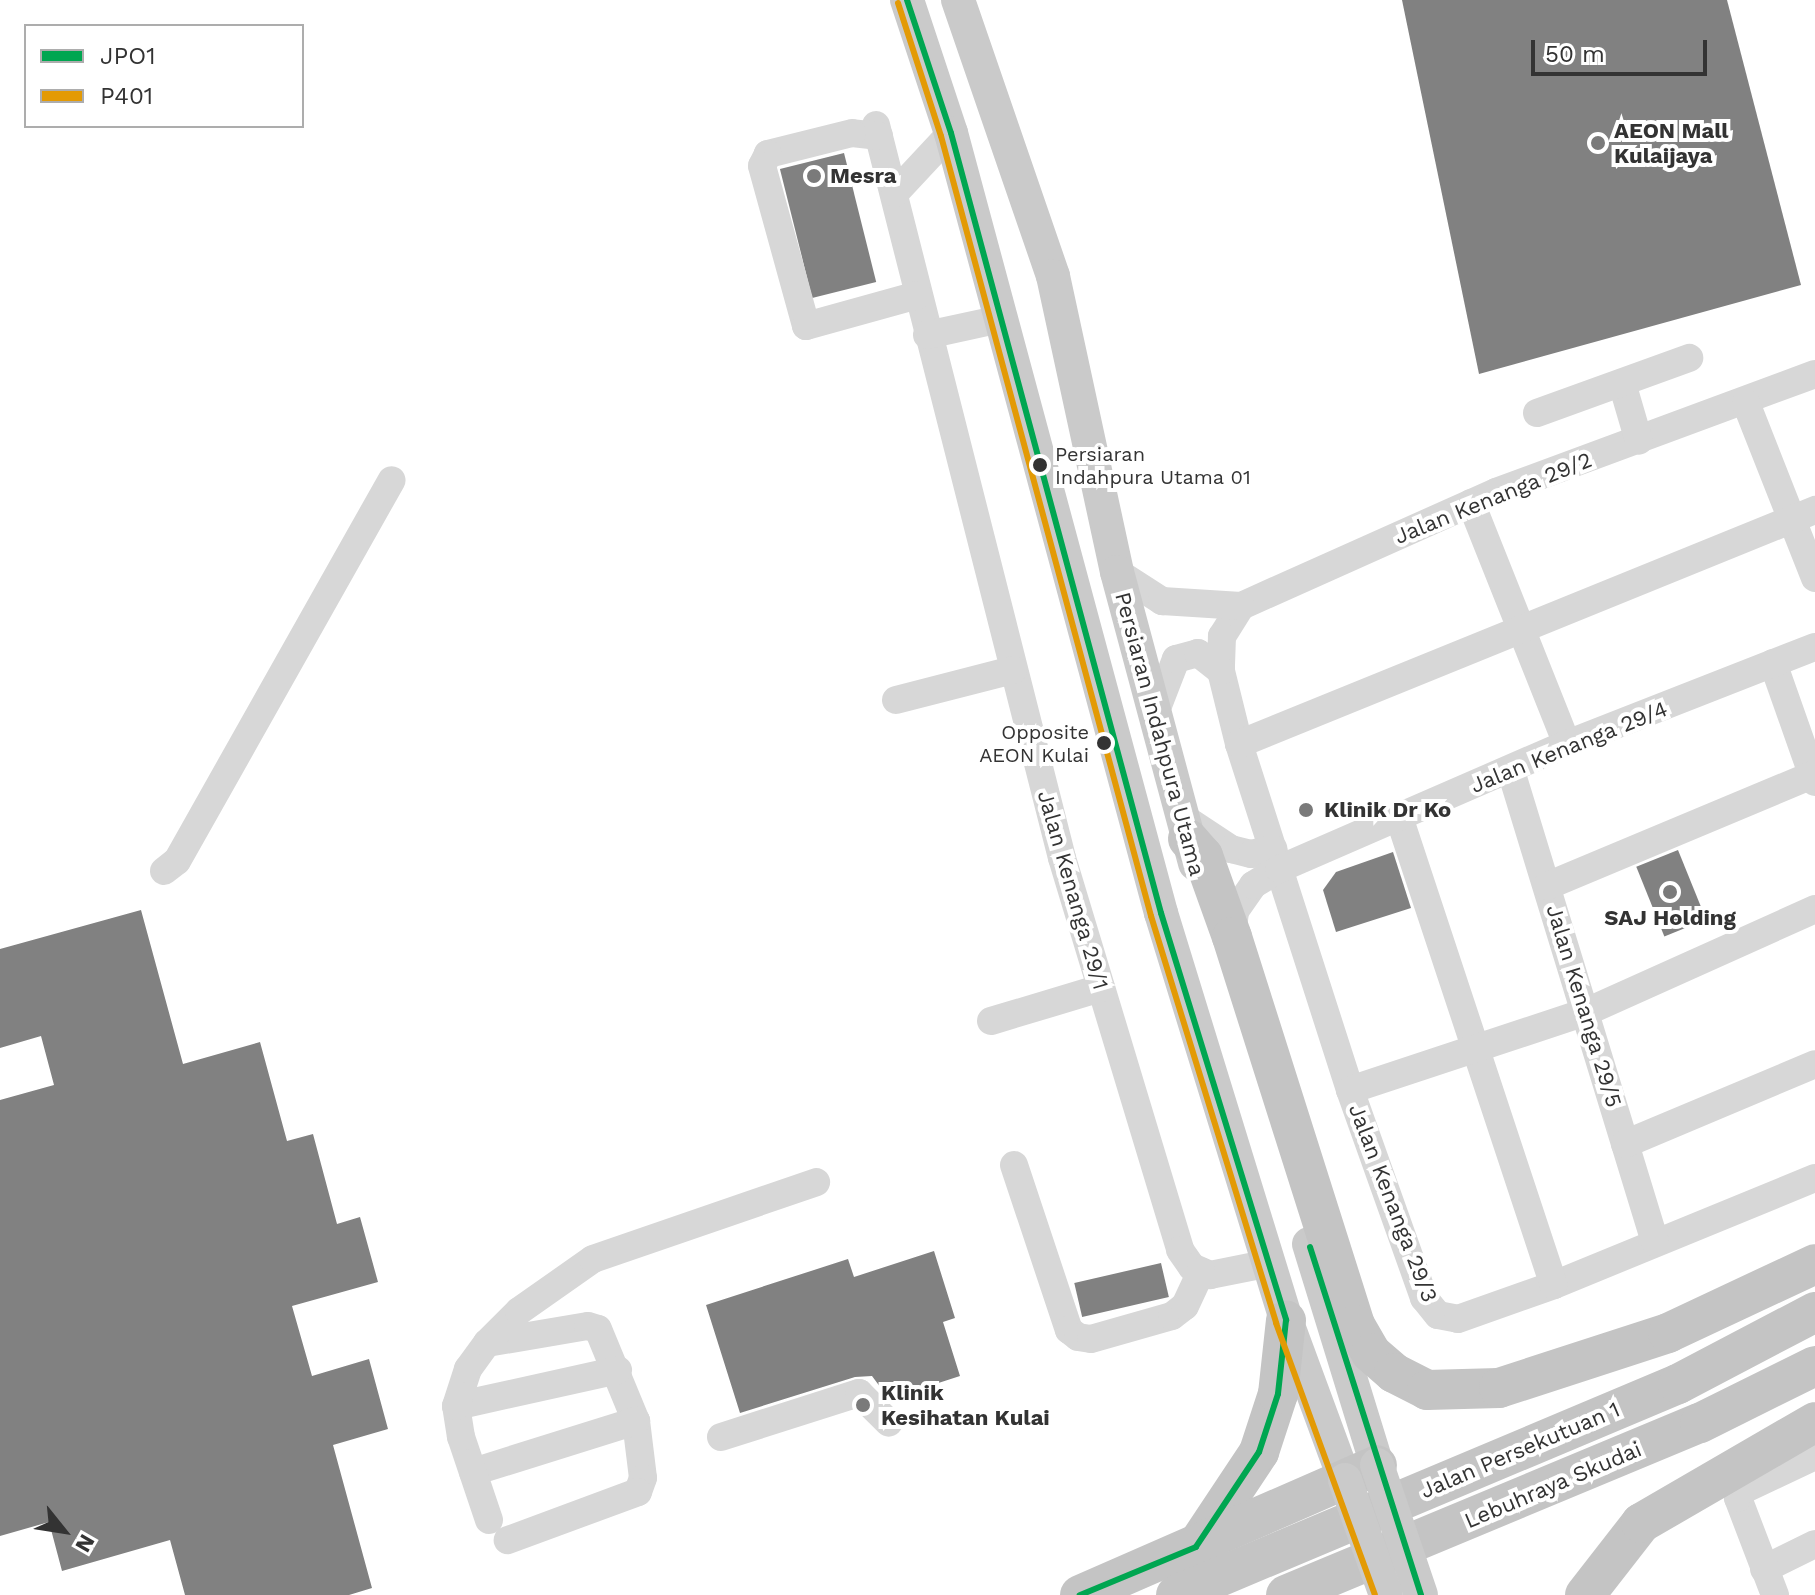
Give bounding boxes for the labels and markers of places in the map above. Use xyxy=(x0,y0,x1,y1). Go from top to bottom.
place label: AEON Mall Kulaijaya xyxy=(1614,117,1729,168)
marker: AEON Mall Kulaijaya xyxy=(1589,134,1607,152)
place label: Mesra xyxy=(830,163,896,189)
marker: Mesra xyxy=(805,167,823,185)
place label: Persiaran Indahpura Utama 01 xyxy=(1055,442,1252,489)
marker: Persiaran Indahpura Utama 01 xyxy=(1032,457,1048,473)
place label: Opposite AEON Kulai xyxy=(979,720,1089,767)
marker: Opposite AEON Kulai xyxy=(1096,735,1112,751)
place label: Klinik Dr Ko xyxy=(1324,797,1452,823)
marker: Klinik Dr Ko xyxy=(1295,799,1317,821)
marker: SAJ Holding xyxy=(1661,883,1679,901)
place label: SAJ Holding xyxy=(1604,905,1736,931)
place label: Klinik Kesihatan Kulai xyxy=(881,1379,1050,1430)
marker: Klinik Kesihatan Kulai xyxy=(852,1394,874,1416)

